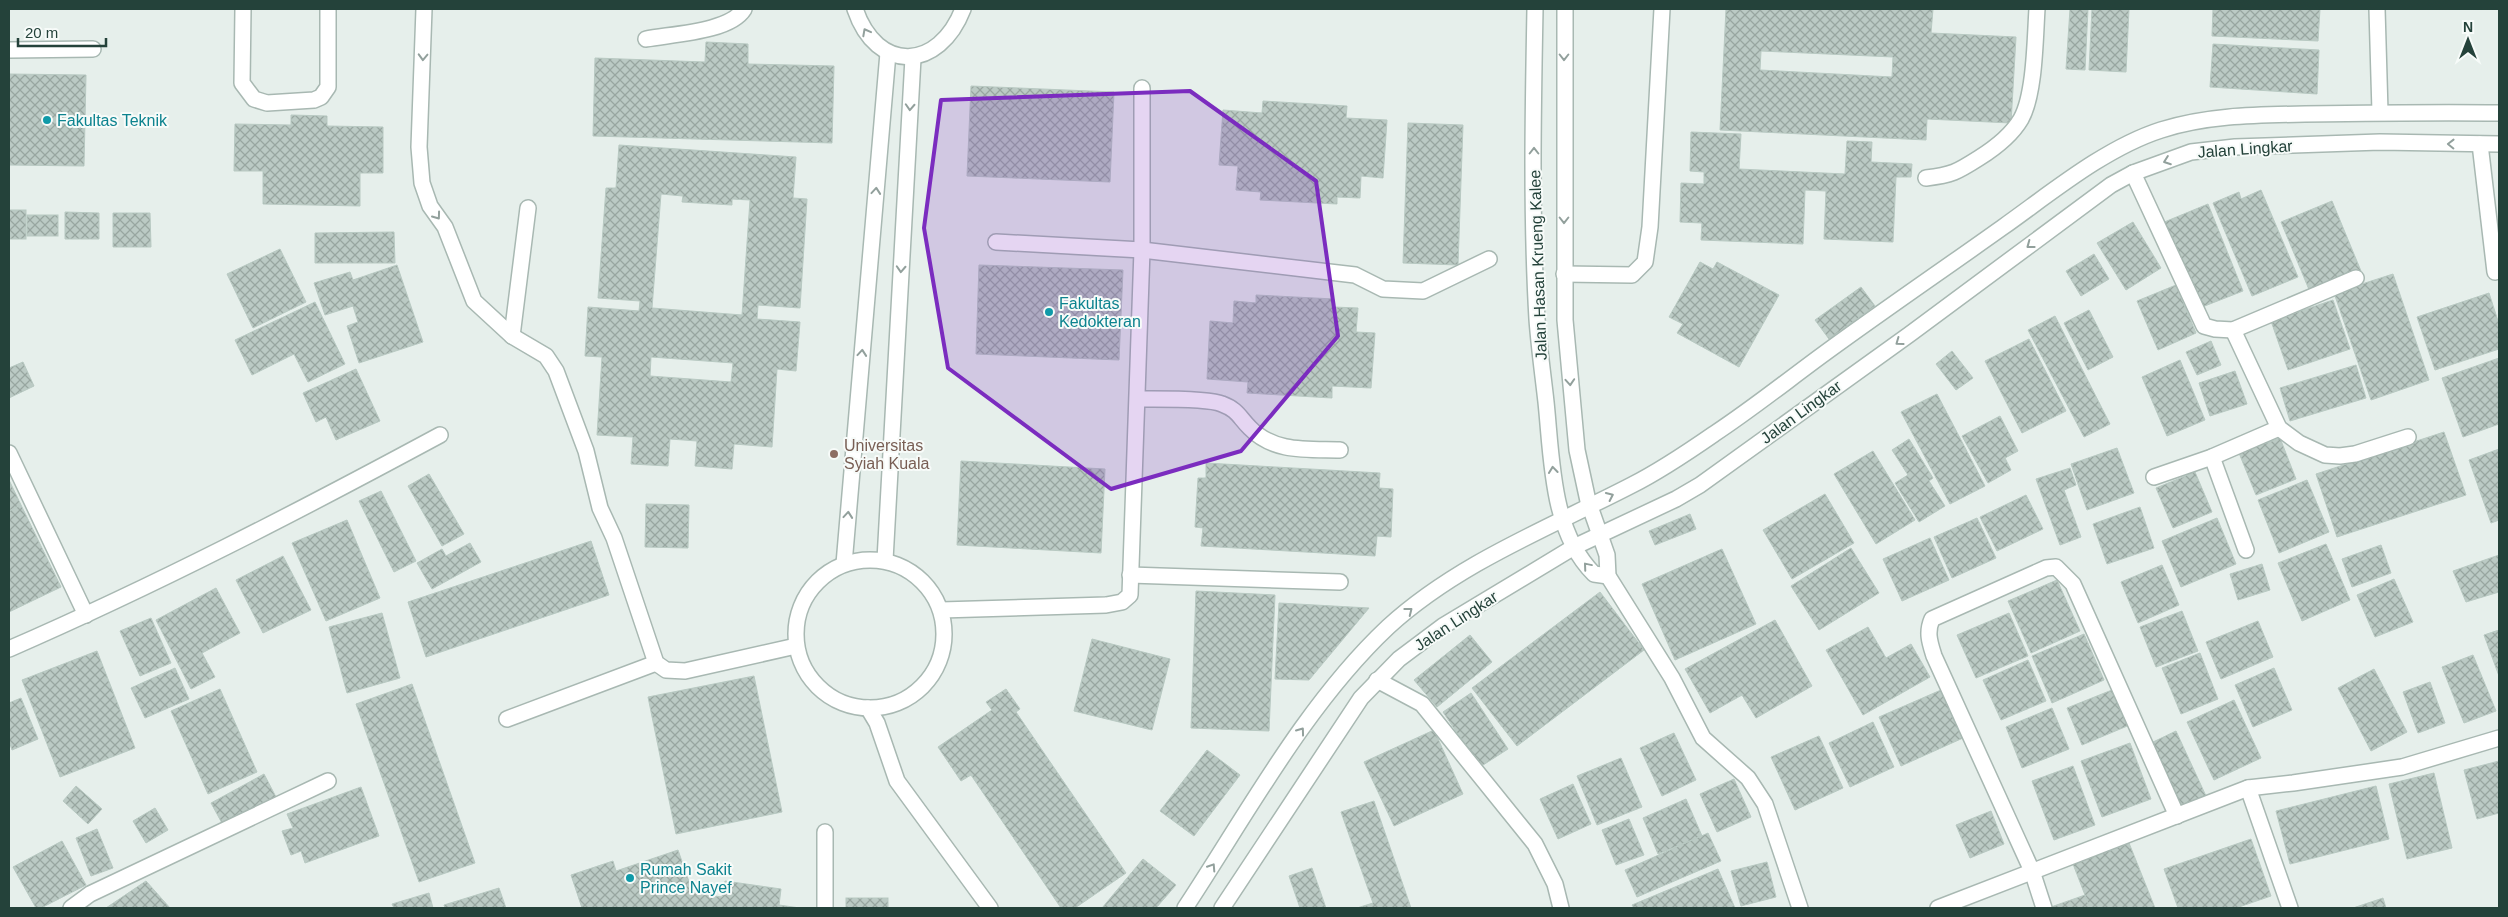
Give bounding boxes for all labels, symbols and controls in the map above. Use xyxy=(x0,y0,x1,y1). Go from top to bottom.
scale bar xyxy=(18,15,105,47)
north arrow xyxy=(2443,15,2493,65)
text: N xyxy=(2463,19,2473,35)
text: 20 m xyxy=(25,24,58,41)
one-way arrow xyxy=(862,28,872,37)
one-way arrow xyxy=(417,54,428,62)
one-way arrow xyxy=(1559,54,1569,62)
one-way arrow xyxy=(905,103,916,111)
place label: Fakultas Teknik xyxy=(57,112,168,129)
marker: Fakultas Teknik xyxy=(41,114,53,126)
street label: Jalan Lingkar xyxy=(2197,137,2294,161)
one-way arrow xyxy=(2446,138,2454,149)
one-way arrow xyxy=(1529,147,1539,154)
one-way arrow xyxy=(2164,155,2172,165)
street label: Jalan Hasan Krueng Kalee xyxy=(1526,169,1550,360)
one-way arrow xyxy=(870,187,881,195)
one-way arrow xyxy=(432,210,440,219)
one-way arrow xyxy=(1559,216,1569,224)
one-way arrow xyxy=(2026,239,2036,248)
one-way arrow xyxy=(895,265,906,273)
place label: Fakultas Kedokteran xyxy=(1059,295,1141,330)
marker: Fakultas Kedokteran xyxy=(1043,306,1055,318)
one-way arrow xyxy=(1896,336,1905,345)
one-way arrow xyxy=(856,349,867,357)
street label: Jalan Lingkar xyxy=(1758,377,1845,447)
one-way arrow xyxy=(1564,379,1575,387)
place label: Universitas Syiah Kuala xyxy=(844,437,929,472)
marker: Universitas Syiah Kuala xyxy=(828,448,840,460)
one-way arrow xyxy=(1548,466,1559,474)
one-way arrow xyxy=(1605,491,1614,502)
one-way arrow xyxy=(842,511,853,519)
one-way arrow xyxy=(1584,563,1593,572)
street label: Jalan Lingkar xyxy=(1411,588,1501,654)
one-way arrow xyxy=(1403,608,1412,616)
one-way arrow xyxy=(1295,728,1304,737)
place label: Rumah Sakit Prince Nayef xyxy=(640,861,732,896)
one-way arrow xyxy=(1206,864,1215,873)
marker: Rumah Sakit Prince Nayef xyxy=(624,872,636,884)

